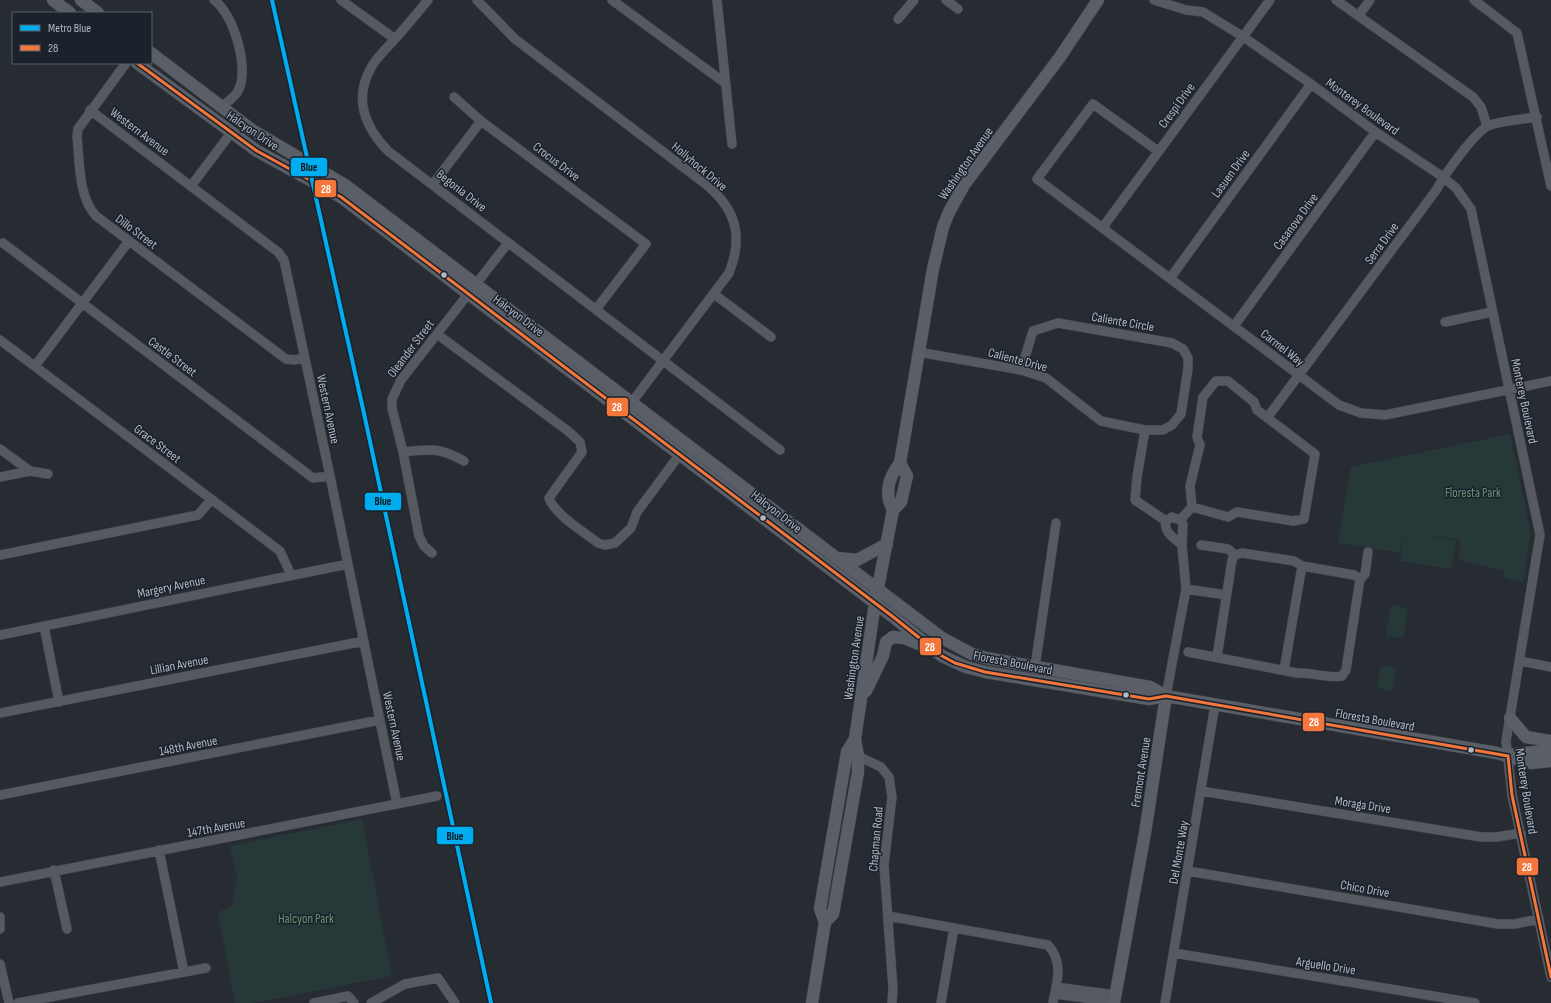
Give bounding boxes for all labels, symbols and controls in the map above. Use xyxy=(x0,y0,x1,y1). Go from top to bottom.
legend xyxy=(12,12,152,64)
text: Metro Blue xyxy=(48,21,91,36)
text: 28 xyxy=(48,41,58,56)
street label: Monterey Boulevard xyxy=(1323,75,1402,139)
street label: Crespi Drive xyxy=(1155,80,1199,131)
street label: Western Avenue xyxy=(106,104,172,159)
street label: Halcyon Drive xyxy=(223,107,282,154)
street label: Washington Avenue xyxy=(935,124,997,203)
street label: Crocus Drive xyxy=(530,139,583,185)
street label: Hollyhock Drive xyxy=(668,139,730,195)
street label: Lasuen Drive xyxy=(1208,146,1254,201)
line badge: Blue xyxy=(290,157,328,177)
text: Blue xyxy=(301,161,318,174)
street label: Begonia Drive xyxy=(433,166,490,215)
line badge: 28 xyxy=(314,179,337,198)
text: 28 xyxy=(321,183,331,196)
street label: Casanova Drive xyxy=(1270,190,1322,253)
street label: Dillo Street xyxy=(112,211,161,253)
street label: Serra Drive xyxy=(1361,220,1402,268)
unlabelled marker xyxy=(439,270,449,280)
street label: Halcyon Drive xyxy=(490,291,547,340)
street label: Caliente Circle xyxy=(1090,309,1155,335)
street label: Oleander Street xyxy=(384,316,438,381)
street label: Carmel Way xyxy=(1257,326,1307,370)
street label: Castle Street xyxy=(145,333,200,380)
street label: Caliente Drive xyxy=(986,344,1049,376)
street label: Monterey Boulevard xyxy=(1507,357,1541,445)
street label: Western Avenue xyxy=(313,373,343,445)
line badge: 28 xyxy=(606,397,629,417)
text: 28 xyxy=(612,401,622,414)
street label: Grace Street xyxy=(131,421,184,467)
park label: Floresta Park xyxy=(1445,485,1501,501)
street label: Halcyon Drive xyxy=(748,487,805,536)
line badge: Blue xyxy=(364,492,402,511)
text: Blue xyxy=(375,495,392,508)
unlabelled marker xyxy=(758,513,768,523)
street label: Margery Avenue xyxy=(136,572,207,602)
street label: Washington Avenue xyxy=(840,615,868,701)
line badge: 28 xyxy=(919,637,942,656)
text: 28 xyxy=(925,641,935,654)
street label: Floresta Boulevard xyxy=(972,647,1054,678)
street label: Lillian Avenue xyxy=(149,651,210,678)
street label: Western Avenue xyxy=(379,690,409,762)
unlabelled marker xyxy=(1121,690,1131,700)
street label: Floresta Boulevard xyxy=(1334,705,1416,735)
line badge: 28 xyxy=(1302,712,1325,732)
text: 28 xyxy=(1309,716,1319,729)
street label: 148th Avenue xyxy=(158,732,219,759)
street label: Fremont Avenue xyxy=(1128,736,1154,808)
unlabelled marker xyxy=(1466,745,1476,755)
street label: Monterey Boulevard xyxy=(1511,747,1541,835)
street label: Moraga Drive xyxy=(1334,793,1392,817)
street label: Chapman Road xyxy=(865,806,887,872)
street label: 147th Avenue xyxy=(186,815,246,841)
street label: Del Monte Way xyxy=(1166,819,1192,885)
line badge: Blue xyxy=(436,826,474,845)
text: Blue xyxy=(447,830,464,843)
line badge: 28 xyxy=(1516,857,1539,876)
text: 28 xyxy=(1522,861,1532,874)
street label: Chico Drive xyxy=(1339,877,1391,901)
park label: Halcyon Park xyxy=(278,911,334,927)
street label: Arguello Drive xyxy=(1294,953,1357,979)

